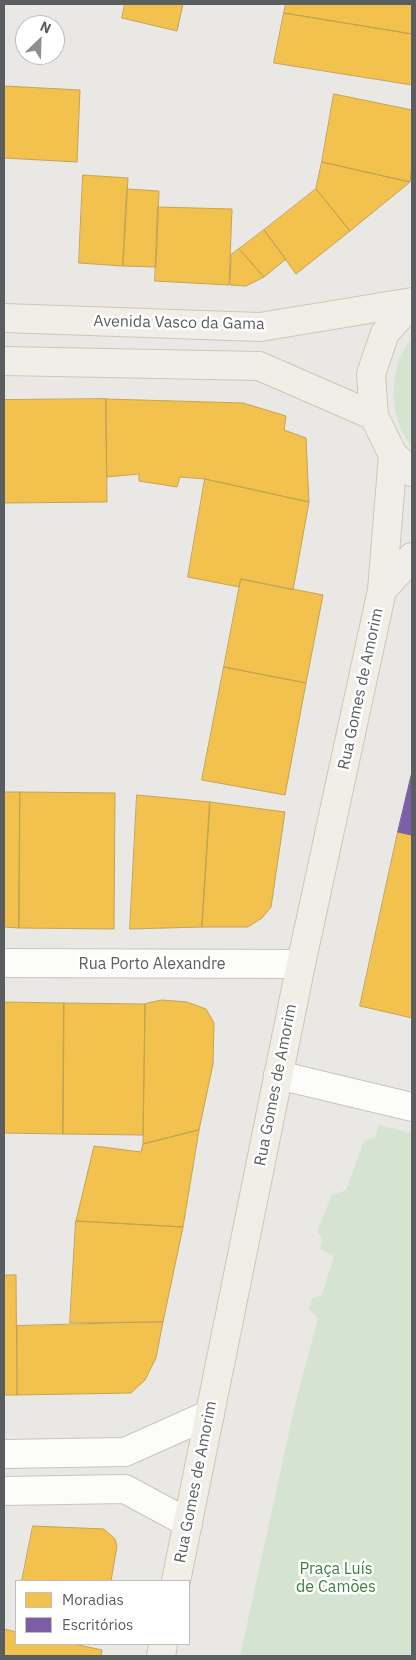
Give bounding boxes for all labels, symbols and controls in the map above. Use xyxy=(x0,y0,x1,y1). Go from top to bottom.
north arrow xyxy=(15,15,65,65)
text: N xyxy=(37,17,54,37)
street label: Avenida Vasco da Gama xyxy=(93,312,265,334)
street label: Rua Gomes de Amorim xyxy=(334,606,388,772)
street label: Rua Porto Alexandre xyxy=(78,954,226,974)
street label: Rua Gomes de Amorim xyxy=(251,1002,301,1168)
street label: Rua Gomes de Amorim xyxy=(171,1399,221,1565)
park label: Praça Luís de Camões xyxy=(296,1559,376,1597)
legend xyxy=(15,1580,190,1645)
text: Moradias xyxy=(62,1590,124,1609)
text: Escritórios xyxy=(62,1615,133,1634)

